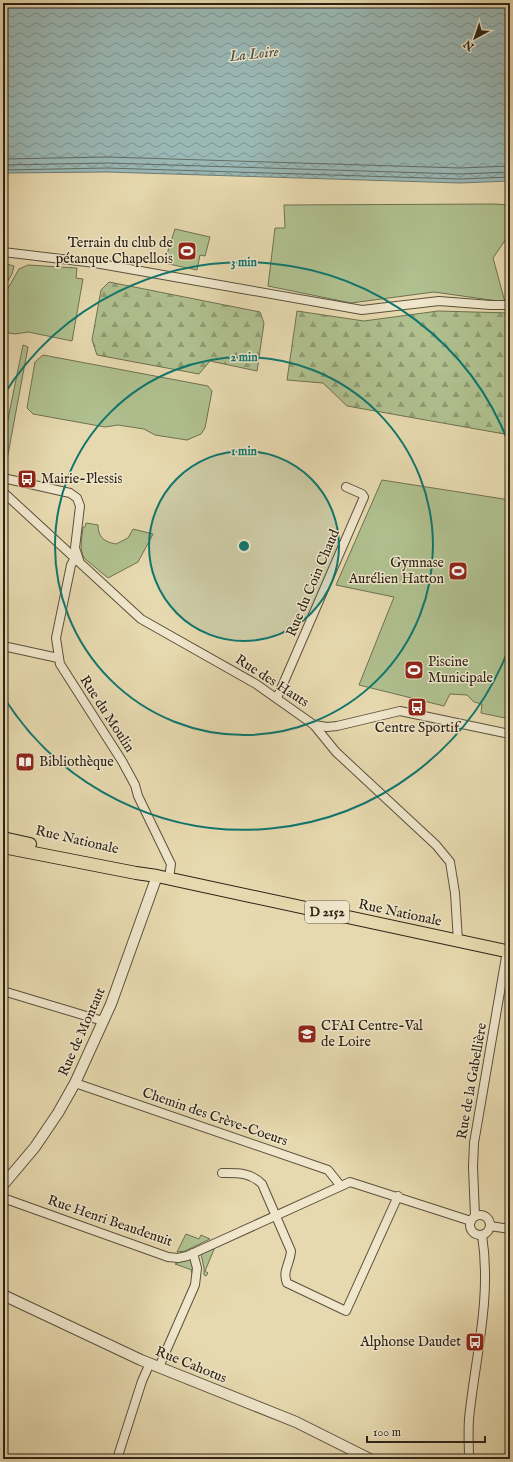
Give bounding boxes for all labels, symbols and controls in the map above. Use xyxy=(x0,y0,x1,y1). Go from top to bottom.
north arrow xyxy=(455,18,495,58)
text: N xyxy=(461,36,478,54)
water label: La Loire xyxy=(227,42,280,66)
place label: Terrain du club de pétanque Chapellois xyxy=(56,234,174,268)
sports icon: Terrain du club de pétanque Chapellois xyxy=(176,240,198,262)
text: 3 min xyxy=(231,255,258,270)
text: 2 min xyxy=(230,350,258,365)
text: 1 min xyxy=(231,444,258,459)
bus stop icon: Mairie-Plessis xyxy=(16,468,38,490)
place label: Mairie-Plessis xyxy=(41,470,123,488)
street label: Rue du Coin Chaud xyxy=(282,526,344,639)
centre of rings xyxy=(237,539,251,553)
place label: Gymnase Aurélien Hatton xyxy=(348,554,445,588)
sports icon: Gymnase Aurélien Hatton xyxy=(447,560,469,582)
street label: Rue des Hauts xyxy=(232,651,312,712)
place label: Piscine Municipale xyxy=(428,653,494,687)
sports icon: Piscine Municipale xyxy=(403,659,425,681)
street label: Rue du Moulin xyxy=(76,672,139,756)
bus stop icon: Centre Sportif xyxy=(406,696,428,718)
place label: Centre Sportif xyxy=(375,719,462,737)
library icon: Bibliothèque xyxy=(14,751,36,773)
place label: Bibliothèque xyxy=(39,753,114,771)
street label: Rue Nationale xyxy=(34,822,121,858)
street label: Rue Nationale xyxy=(357,895,444,931)
road number: D 2152 xyxy=(305,901,349,923)
street label: Rue de Montaut xyxy=(54,985,110,1079)
place label: CFAI Centre-Val de Loire xyxy=(321,1017,423,1051)
street label: Rue de la Gabellière xyxy=(453,1021,491,1140)
school or university icon: CFAI Centre-Val de Loire xyxy=(296,1023,318,1045)
street label: Chemin des Crève-Coeurs xyxy=(140,1084,290,1150)
street label: Rue Henri Beaudenuit xyxy=(45,1191,175,1251)
bus stop icon: Alphonse Daudet xyxy=(464,1331,486,1353)
place label: Alphonse Daudet xyxy=(359,1333,461,1351)
street label: Rue Cahotus xyxy=(153,1343,229,1387)
scale bar xyxy=(367,1418,485,1444)
text: 100 m xyxy=(373,1425,401,1440)

